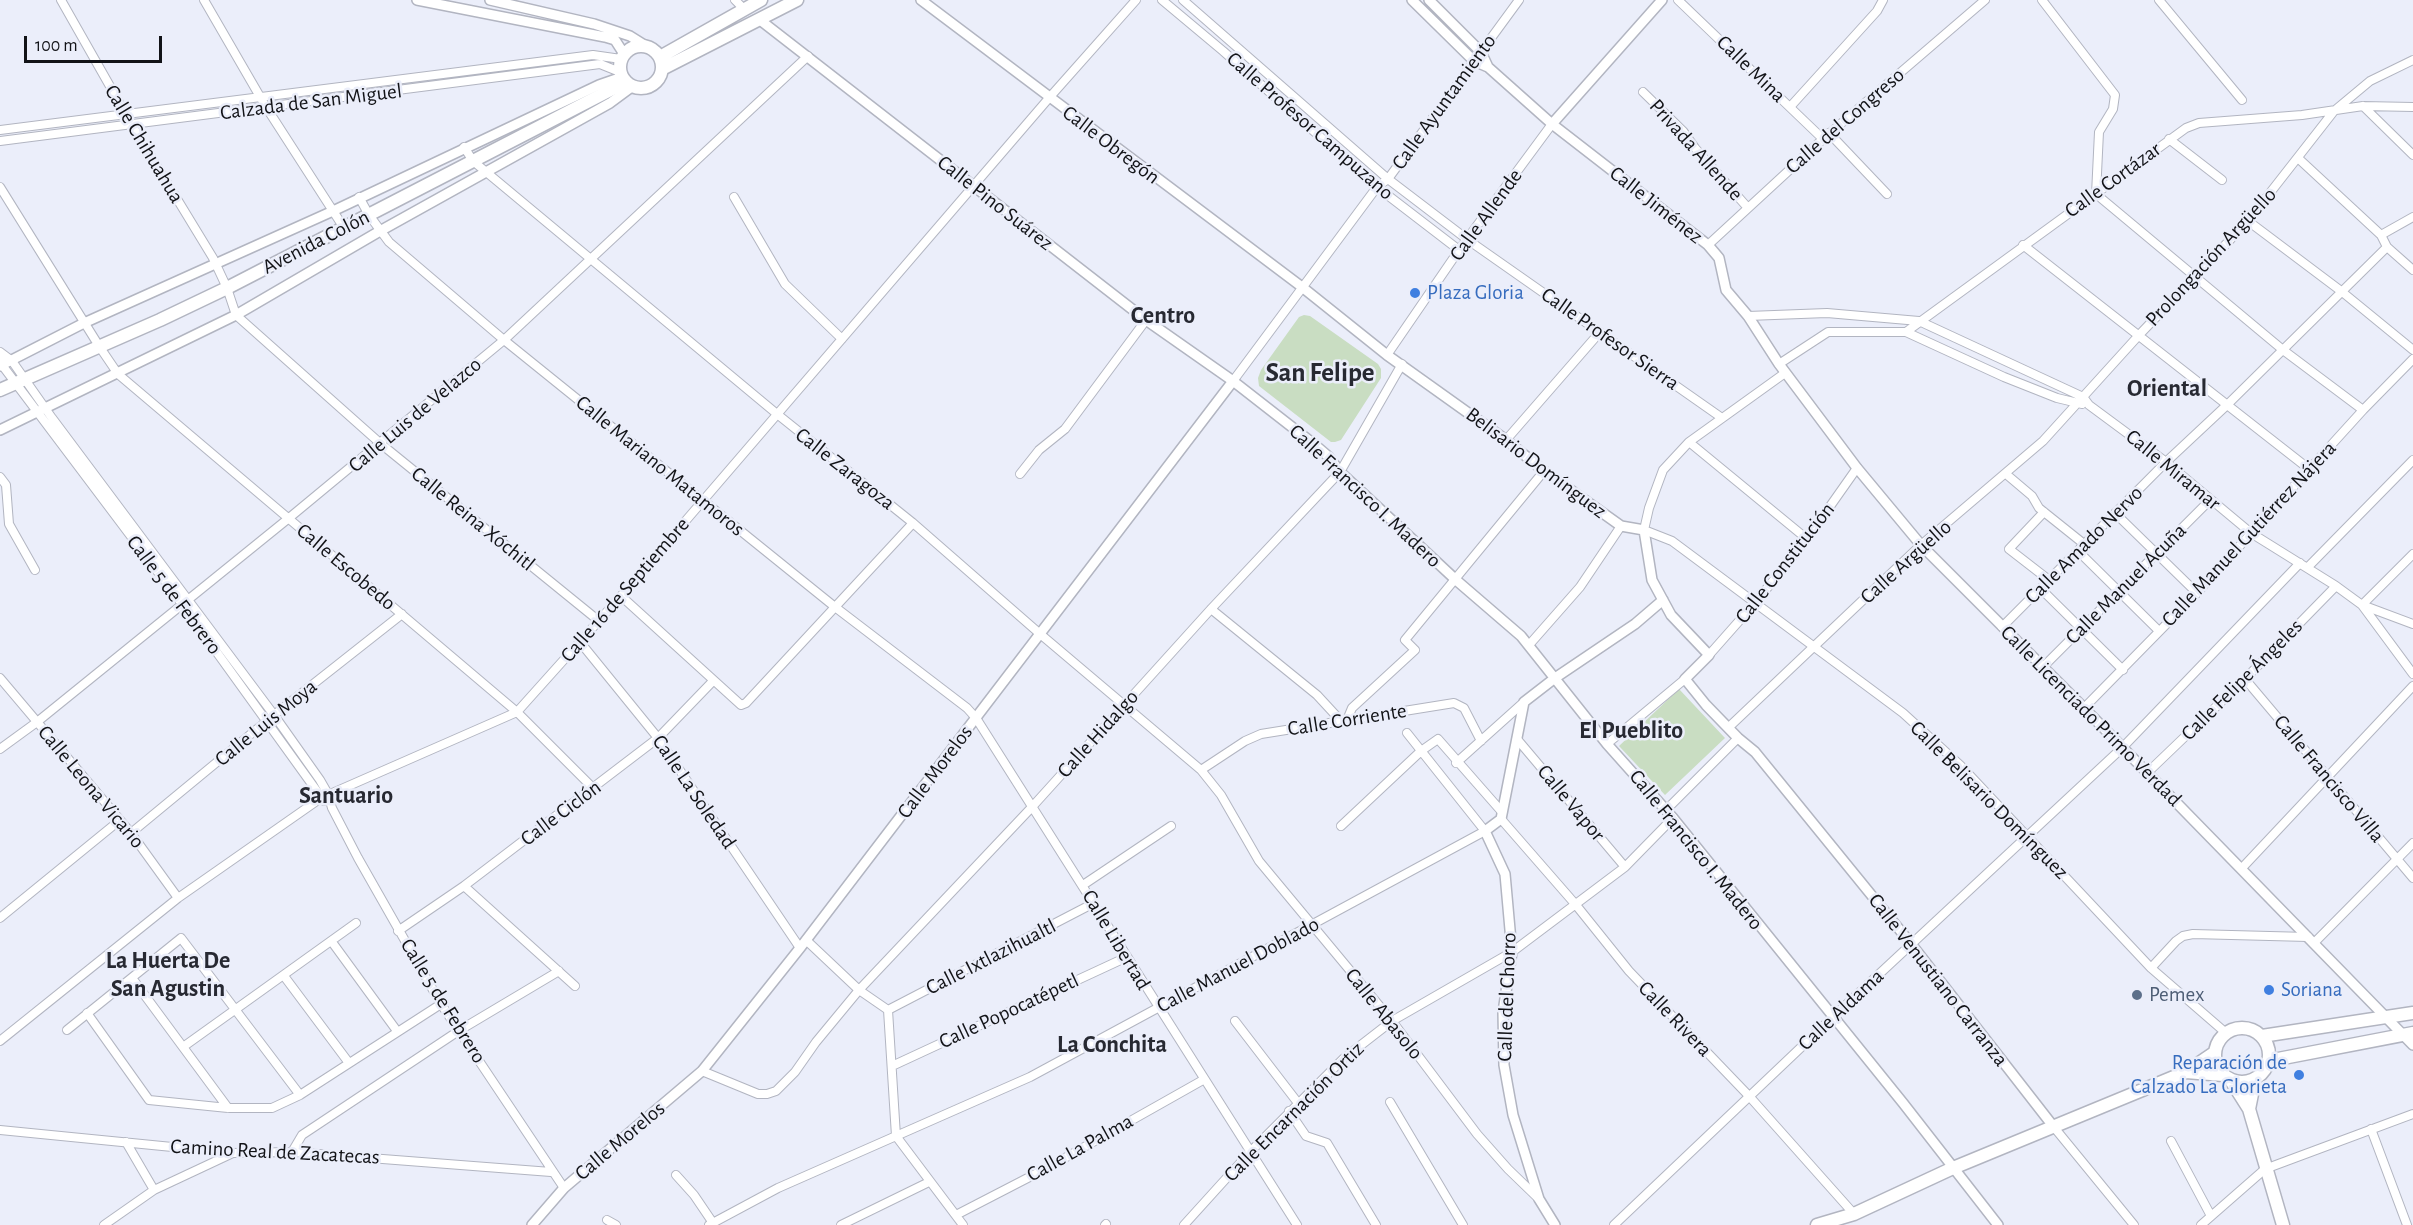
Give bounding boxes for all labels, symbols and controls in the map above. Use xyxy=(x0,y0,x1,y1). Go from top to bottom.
scale bar xyxy=(27,24,165,62)
street label: Calle Ayuntamiento xyxy=(1386,29,1502,175)
street label: Calle Mina xyxy=(1711,30,1791,108)
text: 100 m xyxy=(35,37,78,55)
street label: Calle Profesor Campuzano xyxy=(1221,47,1399,205)
street label: Calle del Congreso xyxy=(1780,62,1910,180)
street label: Calzada de San Miguel xyxy=(219,78,403,126)
street label: Calle Chihuahua xyxy=(99,80,189,208)
street label: Privada Allende xyxy=(1644,94,1748,206)
street label: Calle Obregón xyxy=(1057,100,1165,190)
street label: Calle Cortázar xyxy=(2060,137,2166,223)
street label: Calle Pino Suárez xyxy=(932,150,1058,256)
street label: Calle Jiménez xyxy=(1604,161,1708,249)
street label: Calle Allende xyxy=(1444,164,1528,266)
street label: Prolongación Argüello xyxy=(2140,182,2282,332)
street label: Avenida Colón xyxy=(258,204,374,280)
place label: Plaza Gloria xyxy=(1427,280,1524,306)
street label: Calle Profesor Sierra xyxy=(1536,282,1684,396)
marker: Plaza Gloria xyxy=(1408,286,1422,300)
district label: Centro xyxy=(1131,302,1195,330)
street label: Calle Luis de Velazco xyxy=(343,352,487,478)
district label: San Felipe xyxy=(1265,357,1375,389)
district label: Oriental xyxy=(2127,375,2207,403)
street label: Calle Mariano Matamoros xyxy=(570,390,750,542)
street label: Belisario Domínguez xyxy=(1461,402,1611,524)
street label: Calle Francisco I. Madero xyxy=(1284,419,1446,573)
street label: Calle Zaragoza xyxy=(790,422,900,516)
street label: Calle Miramar xyxy=(2120,424,2226,516)
street label: Calle Manuel Gutiérrez Nájera xyxy=(2156,436,2342,632)
street label: Calle Reina Xóchitl xyxy=(406,461,540,577)
street label: Calle Amado Nervo xyxy=(2020,481,2148,609)
street label: Calle Constitución xyxy=(1730,497,1840,629)
street label: Calle 16 de Septiembre xyxy=(555,512,695,668)
street label: Calle Argüello xyxy=(1855,514,1957,610)
street label: Calle Escobedo xyxy=(291,518,401,616)
street label: Calle Manuel Acuña xyxy=(2060,518,2192,650)
street label: Calle 5 de Febrero xyxy=(121,530,227,660)
street label: Calle Felipe Ángeles xyxy=(2176,614,2308,746)
street label: Calle Licenciado Primo Verdad xyxy=(1995,620,2187,812)
street label: Calle Luis Moya xyxy=(210,674,322,772)
street label: Calle Hidalgo xyxy=(1052,685,1144,783)
street label: Calle Corriente xyxy=(1286,698,1408,742)
street label: Calle Francisco Villa xyxy=(2268,710,2390,848)
street label: Calle Belisario Domínguez xyxy=(1905,716,2073,884)
district label: El Pueblito xyxy=(1579,717,1683,745)
street label: Calle Leona Vicario xyxy=(32,720,150,854)
street label: Calle Morelos xyxy=(892,720,978,824)
street label: Calle La Soledad xyxy=(647,730,741,854)
street label: Calle Vapor xyxy=(1532,760,1610,846)
street label: Calle Francisco I. Madero xyxy=(1624,765,1768,935)
street label: Calle Ciclón xyxy=(516,775,606,851)
district label: Santuario xyxy=(299,782,393,810)
street label: Calle Libertad xyxy=(1076,885,1156,995)
street label: Calle Venustiano Carranza xyxy=(1863,889,2013,1071)
street label: Calle Manuel Doblado xyxy=(1152,911,1324,1019)
street label: Calle Ixtlazihualtl xyxy=(922,913,1060,1001)
street label: Calle del Chorro xyxy=(1492,932,1522,1062)
street label: Calle 5 de Febrero xyxy=(395,934,491,1068)
district label: La Huerta De San Agustin xyxy=(106,947,230,1003)
street label: Calle Abasolo xyxy=(1339,963,1429,1065)
street label: Calle Aldama xyxy=(1793,964,1889,1056)
street label: Calle Popocatépetl xyxy=(935,968,1083,1054)
street label: Calle Rivera xyxy=(1633,976,1717,1062)
place label: Soriana xyxy=(2281,977,2342,1003)
place label: Pemex xyxy=(2149,982,2204,1008)
marker: Soriana xyxy=(2262,983,2276,997)
marker: Pemex xyxy=(2130,988,2144,1002)
district label: La Conchita xyxy=(1057,1031,1167,1059)
street label: Calle Encarnación Ortiz xyxy=(1219,1037,1369,1187)
place label: Reparación de Calzado La Glorieta xyxy=(2131,1050,2287,1100)
marker: Reparación de Calzado La Glorieta xyxy=(2292,1068,2306,1082)
street label: Calle Morelos xyxy=(570,1096,670,1186)
street label: Calle La Palma xyxy=(1022,1108,1138,1188)
street label: Camino Real de Zacatecas xyxy=(170,1134,380,1170)

